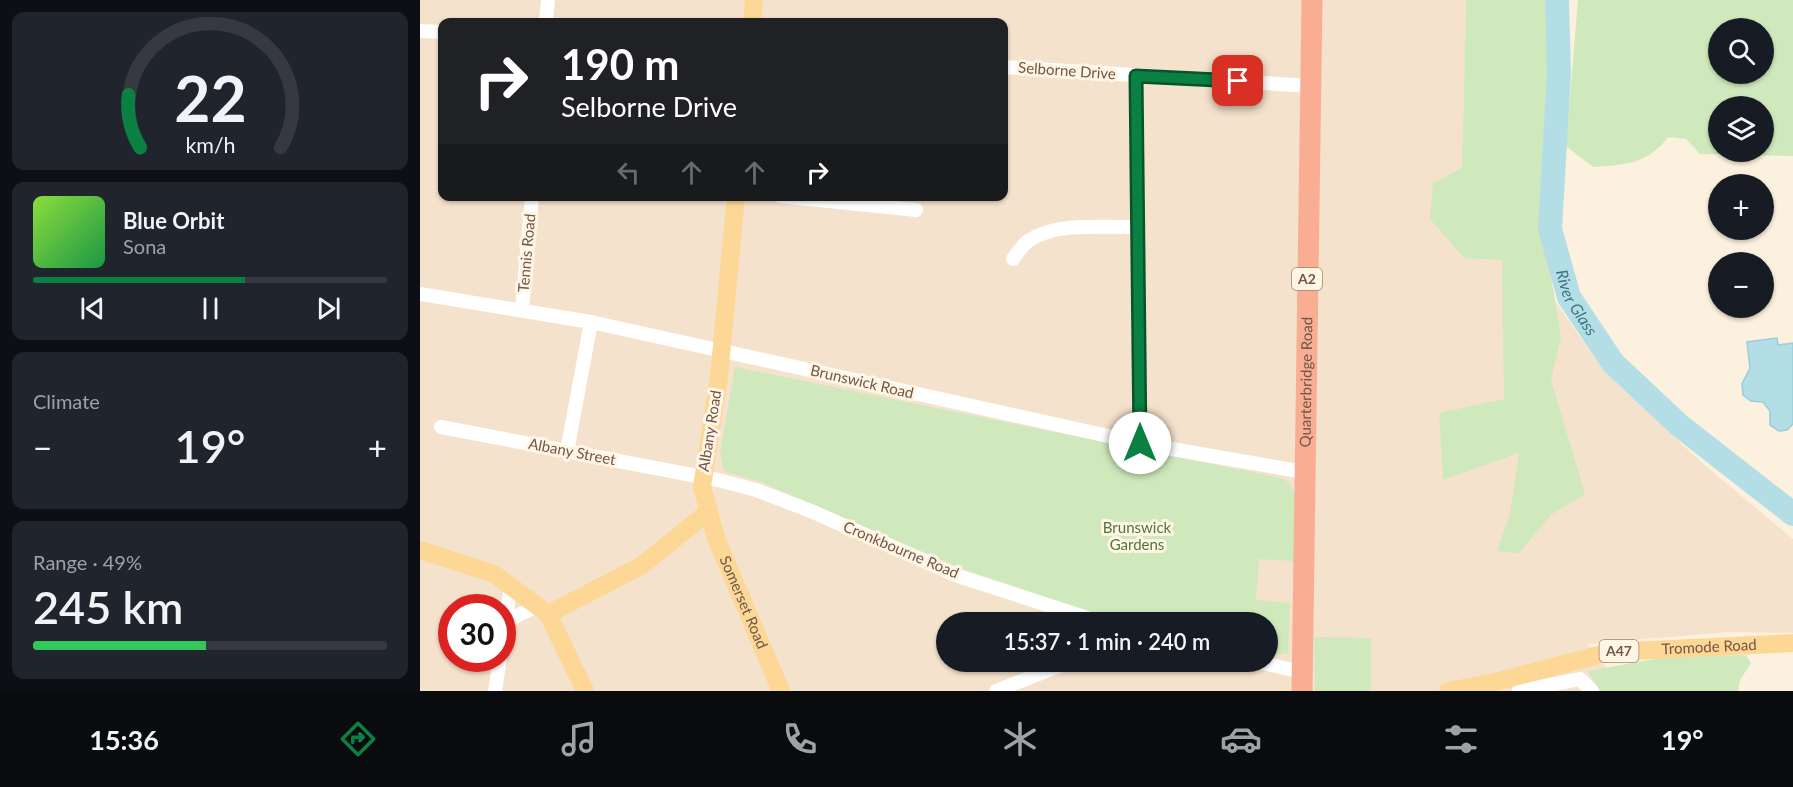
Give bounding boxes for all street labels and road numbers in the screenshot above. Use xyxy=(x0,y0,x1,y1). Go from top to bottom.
street label: Selborne Drive xyxy=(1018,58,1117,82)
street label: Tennis Road xyxy=(514,213,538,293)
road number: A2 xyxy=(1292,268,1322,290)
street label: Quarterbridge Road xyxy=(1296,317,1315,447)
street label: Brunswick Road xyxy=(809,360,916,402)
street label: Albany Road xyxy=(694,389,724,473)
street label: Albany Street xyxy=(527,434,618,468)
street label: Cronkbourne Road xyxy=(841,517,962,582)
street label: Somerset Road xyxy=(717,553,772,651)
street label: Tromode Road xyxy=(1661,635,1757,657)
road number: A47 xyxy=(1600,640,1638,662)

